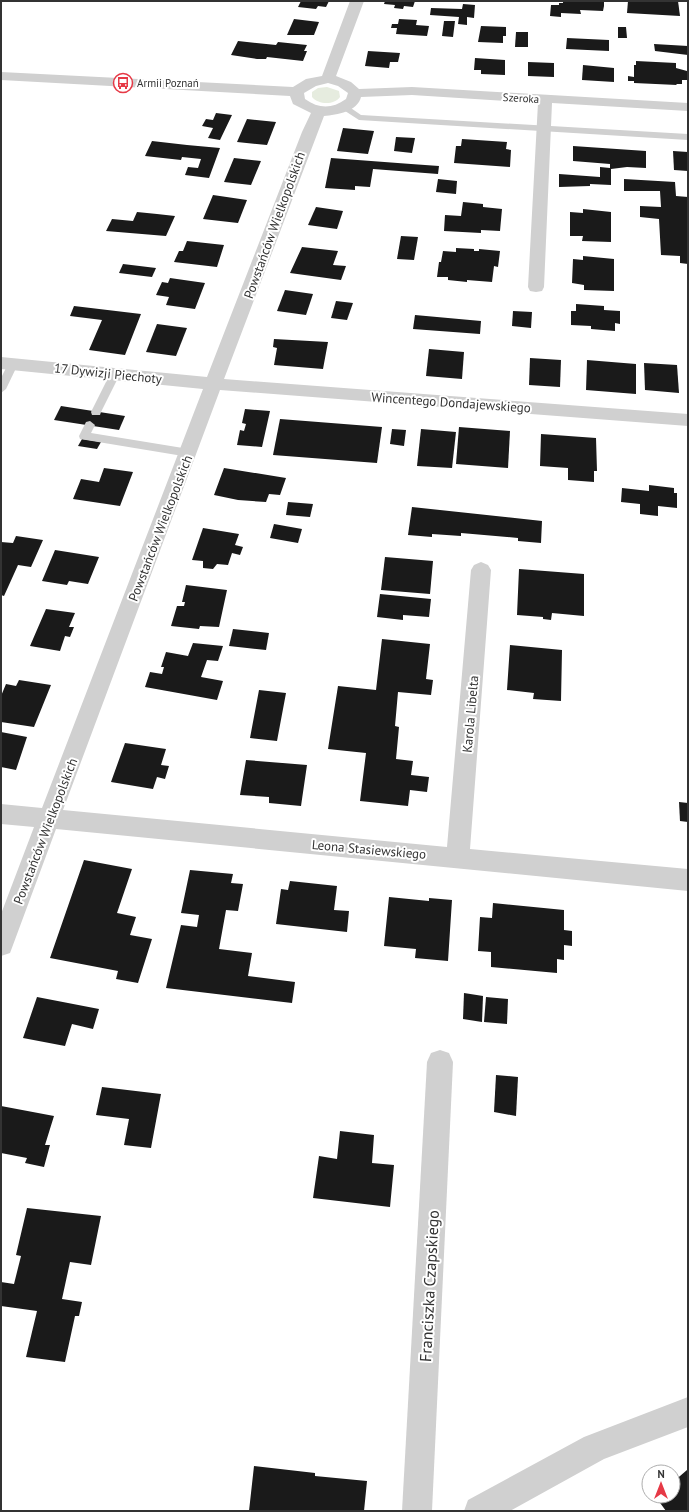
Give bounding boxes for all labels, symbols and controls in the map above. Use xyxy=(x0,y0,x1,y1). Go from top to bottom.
bus stop icon: Armii Poznań xyxy=(112,72,134,94)
place label: Armii Poznań xyxy=(137,76,199,90)
street label: Szeroka xyxy=(502,90,540,106)
street label: Powstańców Wielkopolskich xyxy=(240,149,309,301)
street label: 17 Dywizji Piechoty xyxy=(53,359,163,388)
street label: Wincentego Dondajewskiego xyxy=(371,388,531,417)
street label: Powstańców Wielkopolskich xyxy=(125,453,196,604)
street label: Karola Libelta xyxy=(459,675,482,753)
street label: Powstańców Wielkopolskich xyxy=(10,756,81,907)
street label: Leona Stasiewskiego xyxy=(311,836,427,863)
street label: Franciszka Czapskiego xyxy=(415,1210,443,1362)
north arrow xyxy=(641,1464,681,1504)
text: N xyxy=(657,1467,665,1481)

